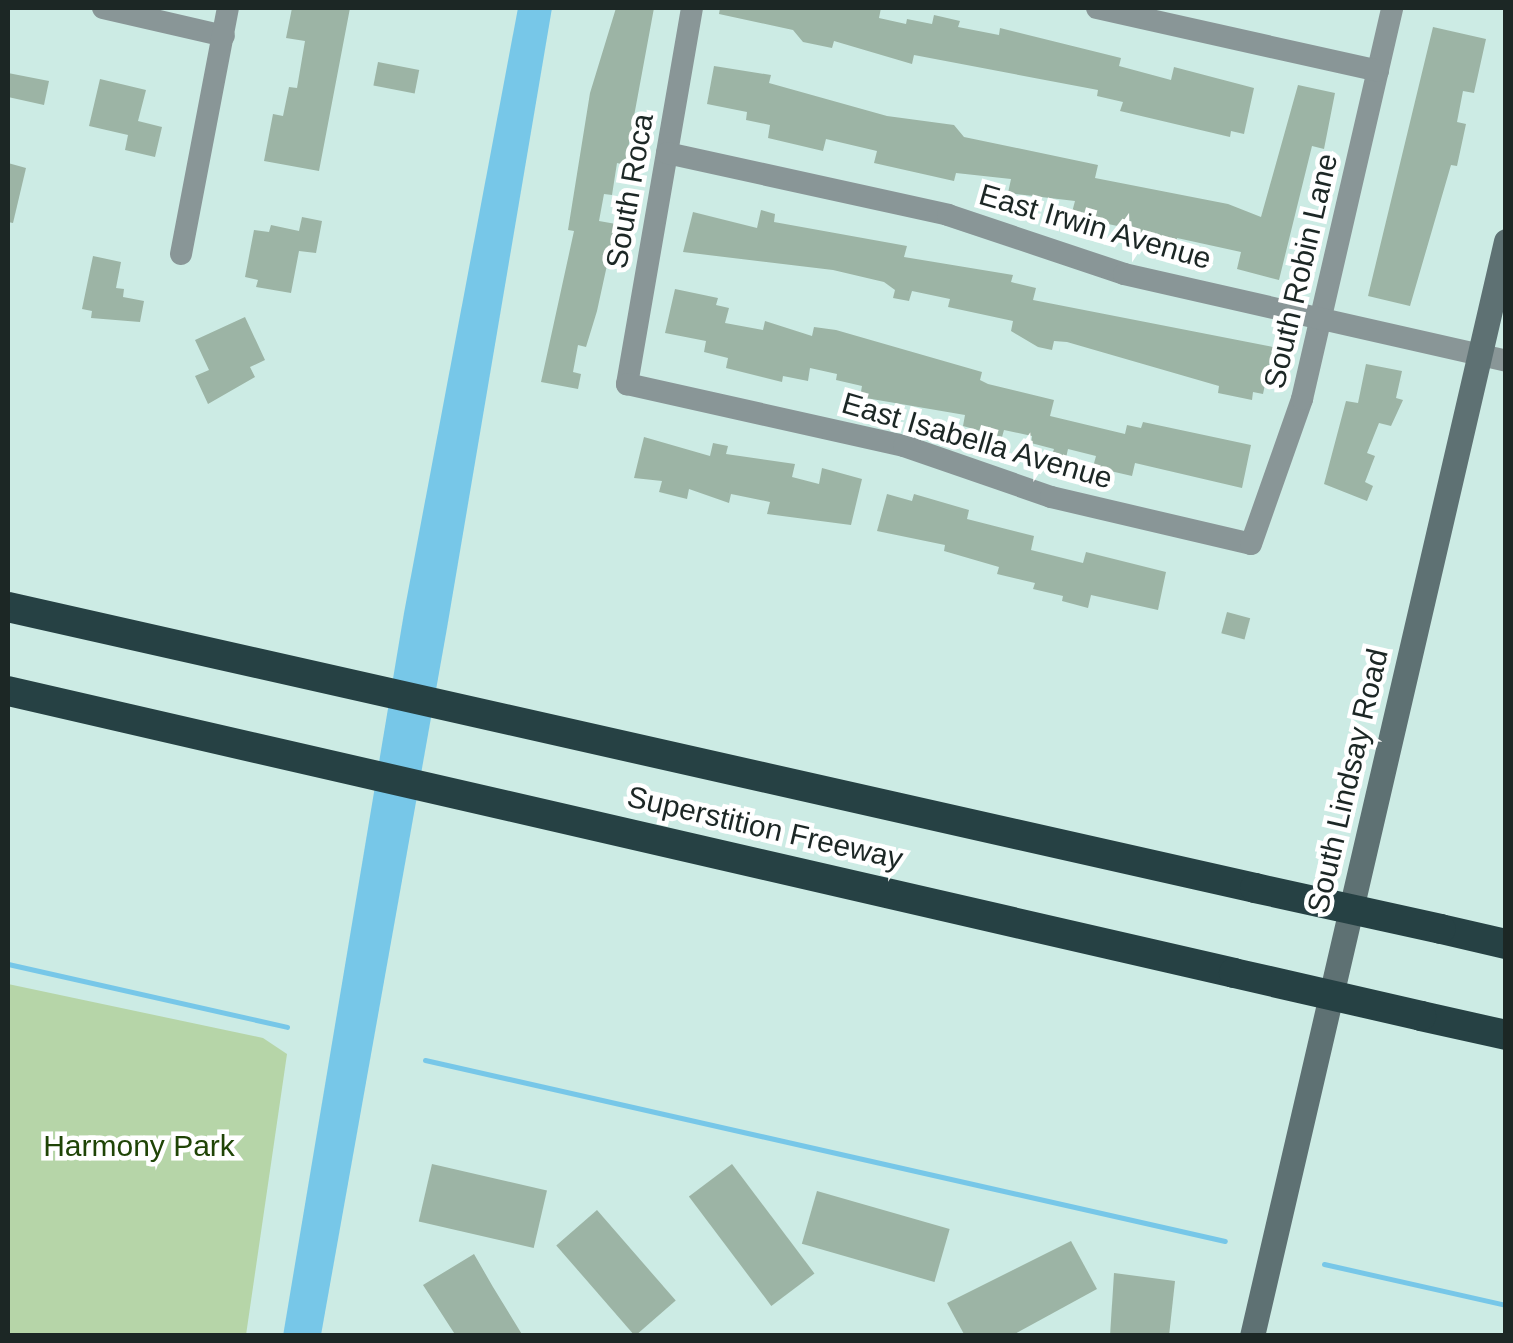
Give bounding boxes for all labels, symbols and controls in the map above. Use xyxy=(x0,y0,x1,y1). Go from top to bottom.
street label: South Roca xyxy=(599,111,661,271)
street label: South Robin Lane xyxy=(1256,150,1346,392)
street label: East Irwin Avenue xyxy=(974,176,1216,278)
street label: East Isabella Avenue xyxy=(837,385,1117,497)
street label: South Lindsay Road xyxy=(1300,645,1396,917)
street label: Superstition Freeway xyxy=(624,779,906,877)
park label: Harmony Park xyxy=(43,1128,235,1164)

